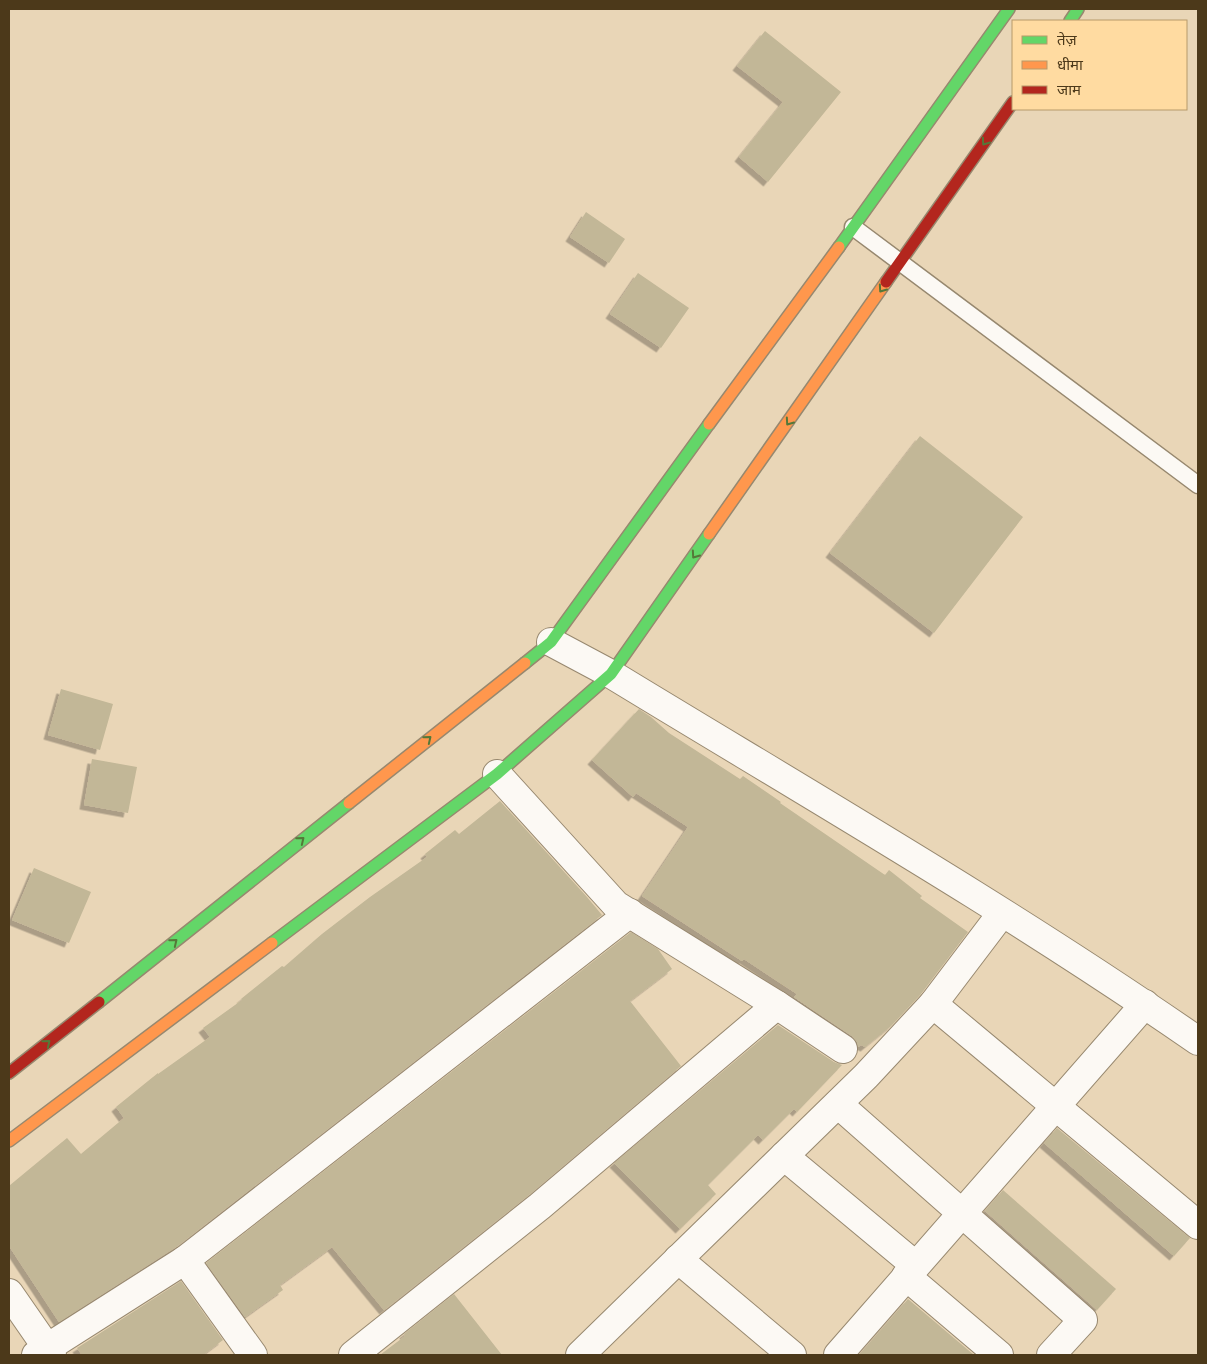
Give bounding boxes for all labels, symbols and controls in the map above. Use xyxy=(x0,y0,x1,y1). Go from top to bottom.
legend xyxy=(1012,20,1187,110)
text: तेज़ xyxy=(1057,30,1078,50)
text: धीमा xyxy=(1057,55,1084,75)
text: जाम xyxy=(1057,80,1082,100)
one-way arrow xyxy=(982,136,991,146)
one-way arrow xyxy=(879,283,888,293)
one-way arrow xyxy=(786,416,795,426)
one-way arrow xyxy=(692,549,701,559)
one-way arrow xyxy=(423,736,432,745)
one-way arrow xyxy=(295,838,304,846)
one-way arrow xyxy=(168,939,177,947)
one-way arrow xyxy=(41,1040,50,1048)

